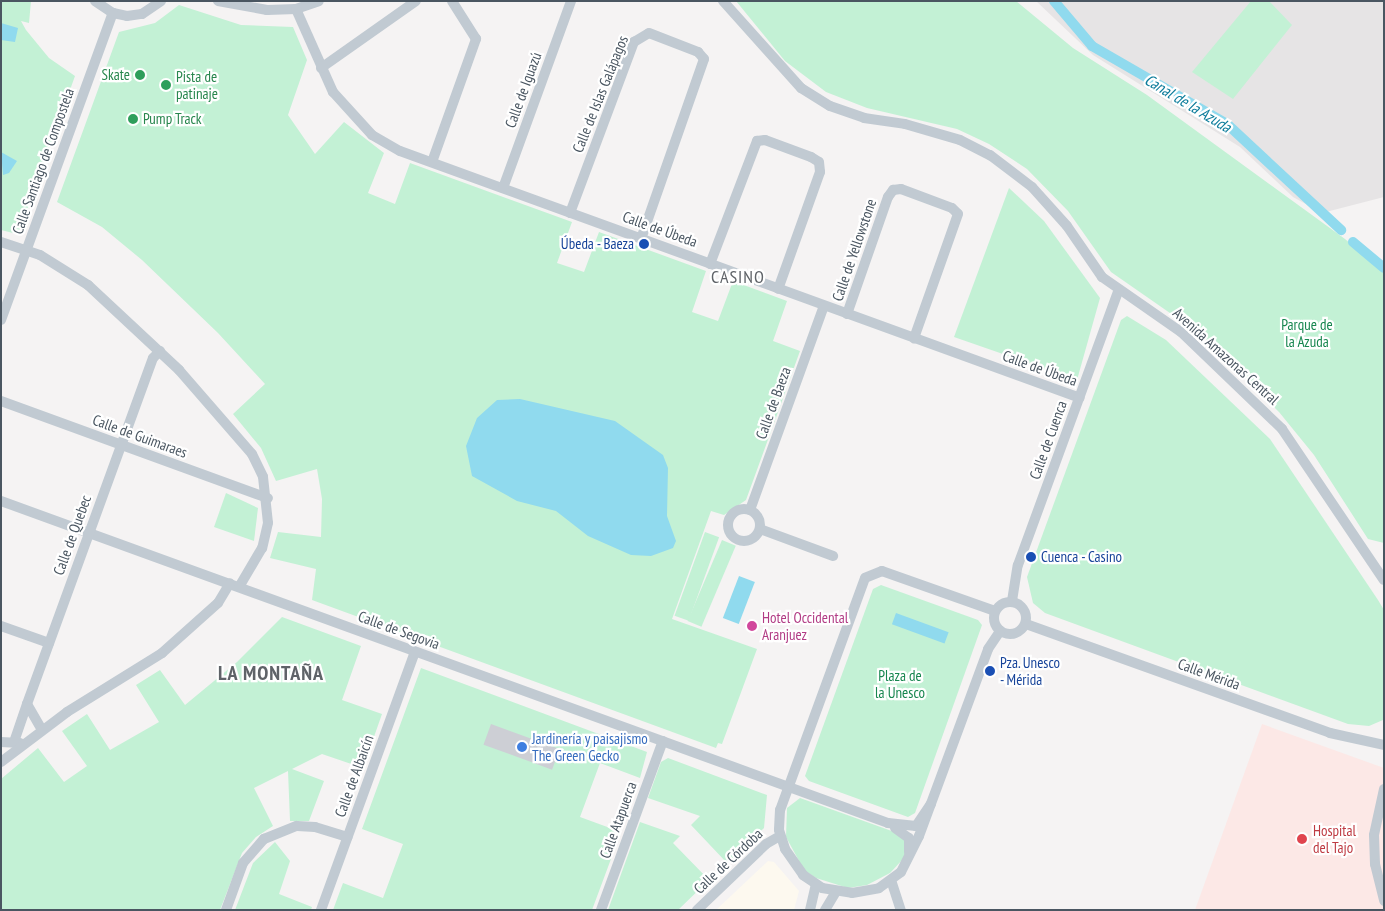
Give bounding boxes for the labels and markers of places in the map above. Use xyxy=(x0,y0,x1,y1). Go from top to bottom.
place label: Skate xyxy=(102,66,130,84)
place label: Pista de patinaje xyxy=(176,67,218,102)
marker: Skate xyxy=(134,69,146,81)
marker: Pista de patinaje xyxy=(160,79,172,91)
place label: Pump Track xyxy=(143,110,202,128)
marker: Pump Track xyxy=(127,113,139,125)
place label: Úbeda - Baeza xyxy=(560,235,634,253)
marker: Úbeda - Baeza xyxy=(638,238,650,250)
place label: Cuenca - Casino xyxy=(1041,548,1123,566)
marker: Cuenca - Casino xyxy=(1025,551,1037,563)
place label: Hotel Occidental Aranjuez xyxy=(762,608,848,643)
marker: Hotel Occidental Aranjuez xyxy=(746,620,758,632)
place label: Pza. Unesco - Mérida xyxy=(1000,653,1061,688)
marker: Pza. Unesco - Mérida xyxy=(984,665,996,677)
place label: Jardinería y paisajismo The Green Gecko xyxy=(532,729,648,764)
marker: Jardinería y paisajismo The Green Gecko xyxy=(516,741,528,753)
place label: Hospital del Tajo xyxy=(1313,821,1356,856)
marker: Hospital del Tajo xyxy=(1295,832,1309,846)

